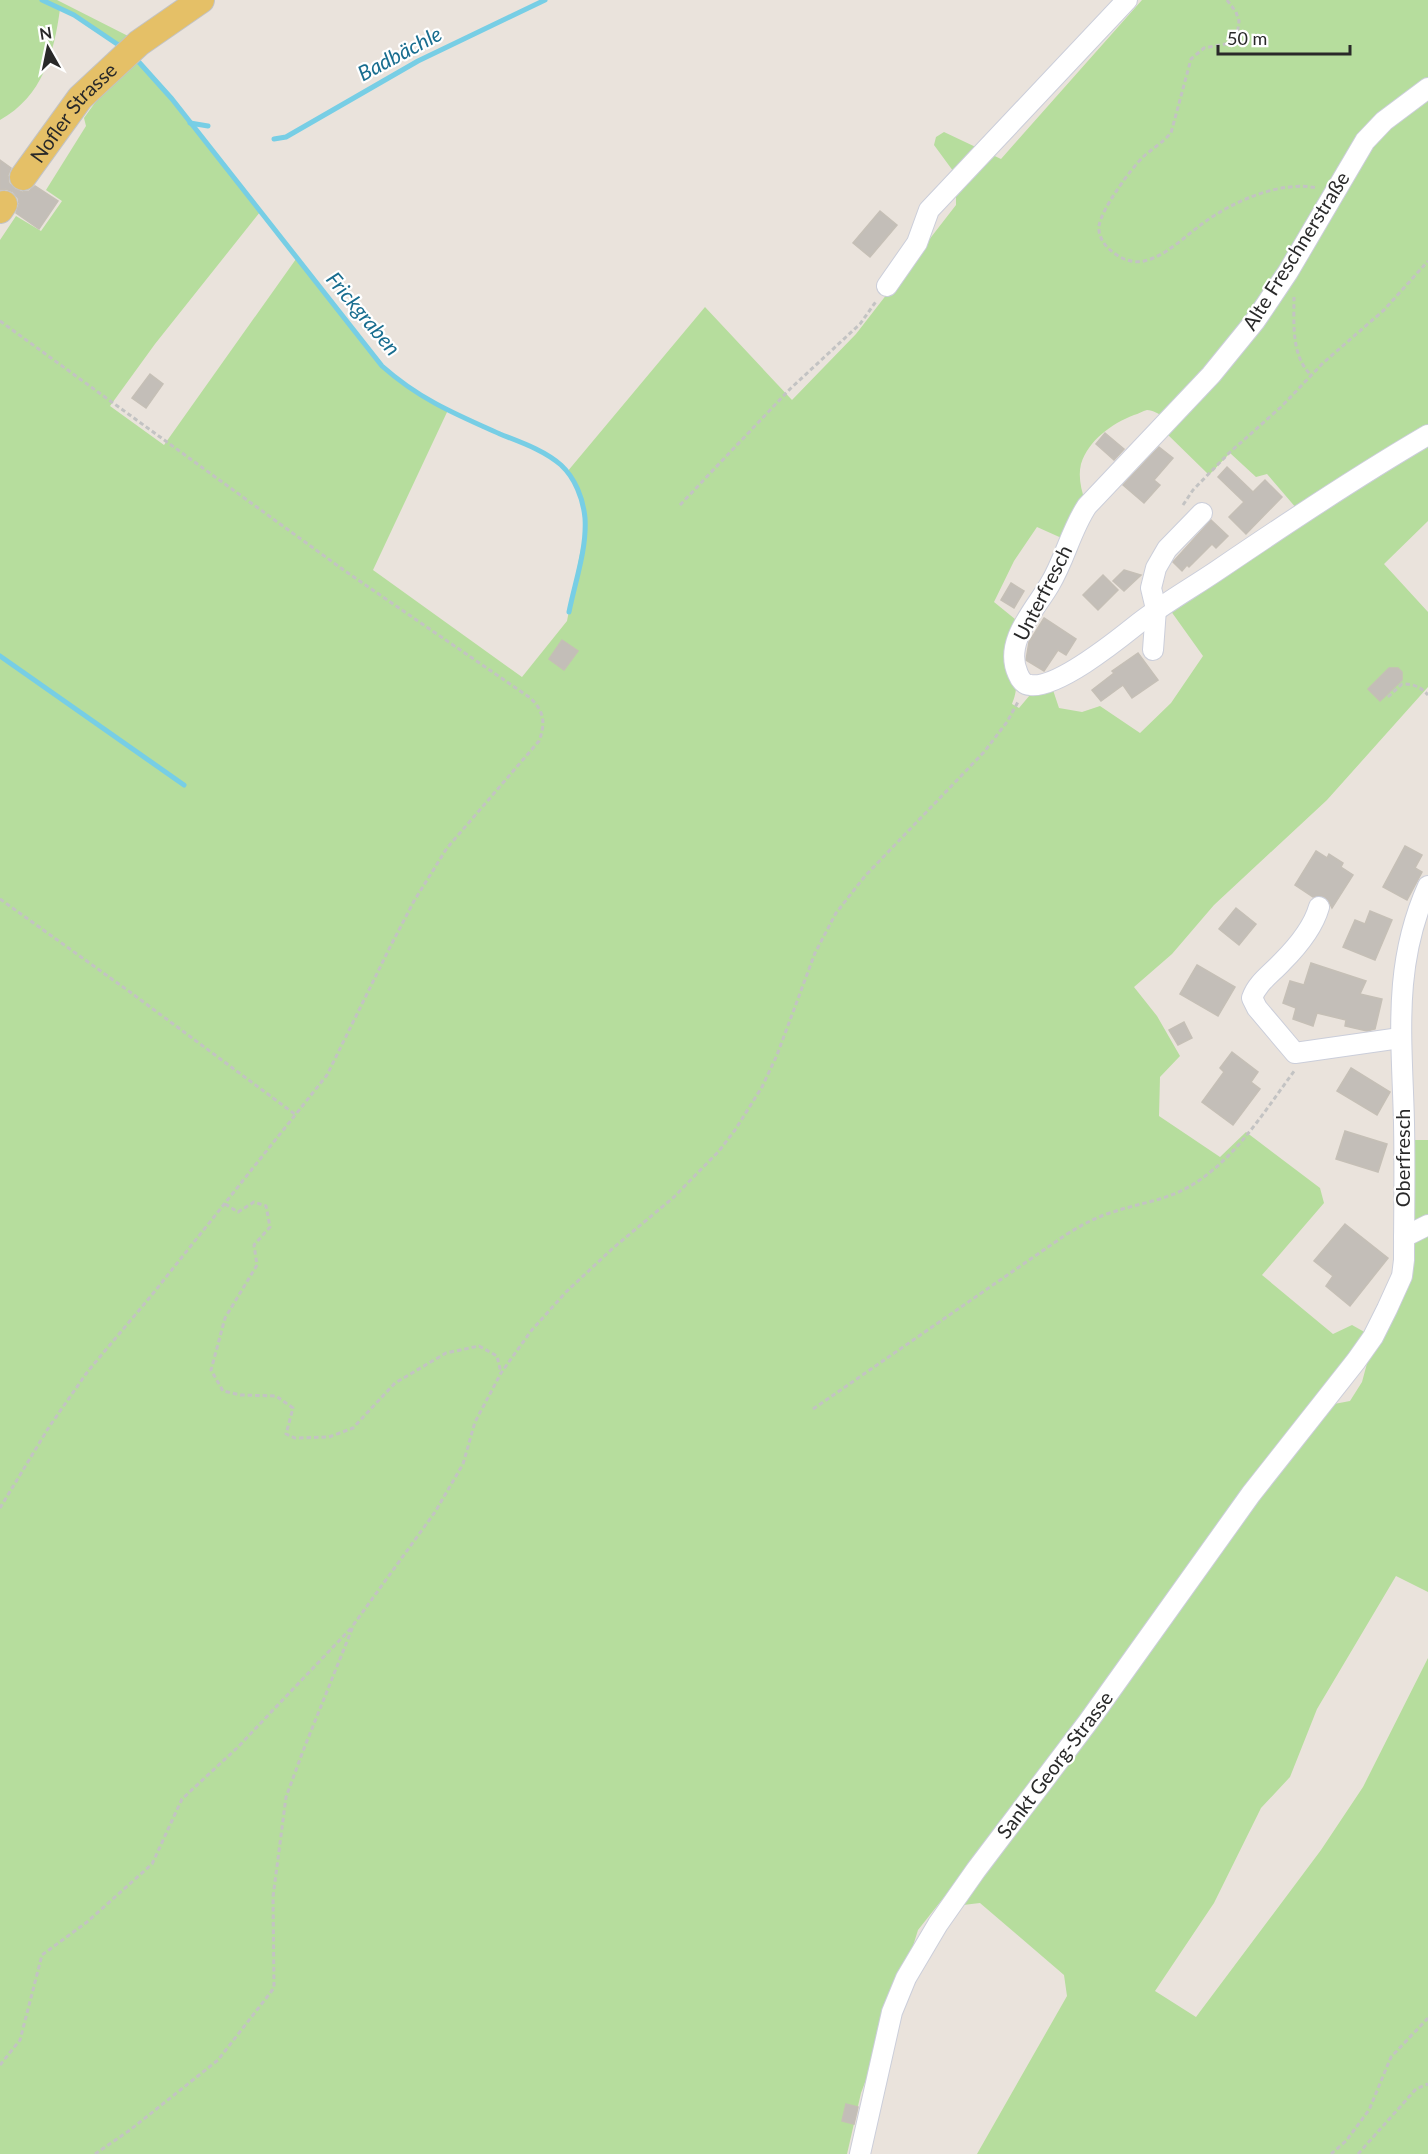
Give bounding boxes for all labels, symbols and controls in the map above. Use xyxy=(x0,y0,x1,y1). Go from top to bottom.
north arrow xyxy=(18,18,78,78)
scale bar xyxy=(1218,18,1350,56)
water label: Badbächle xyxy=(353,20,446,85)
text: N xyxy=(38,22,53,43)
text: 50 m xyxy=(1227,27,1267,49)
street label: Nofler Strasse xyxy=(24,57,121,167)
street label: Alte Freschnerstraße xyxy=(1237,167,1354,334)
water label: Frickgraben xyxy=(322,266,406,360)
street label: Unterfresch xyxy=(1008,541,1076,644)
street label: Oberfresch xyxy=(1390,1109,1414,1207)
street label: Sankt Georg-Strasse xyxy=(991,1686,1117,1843)

